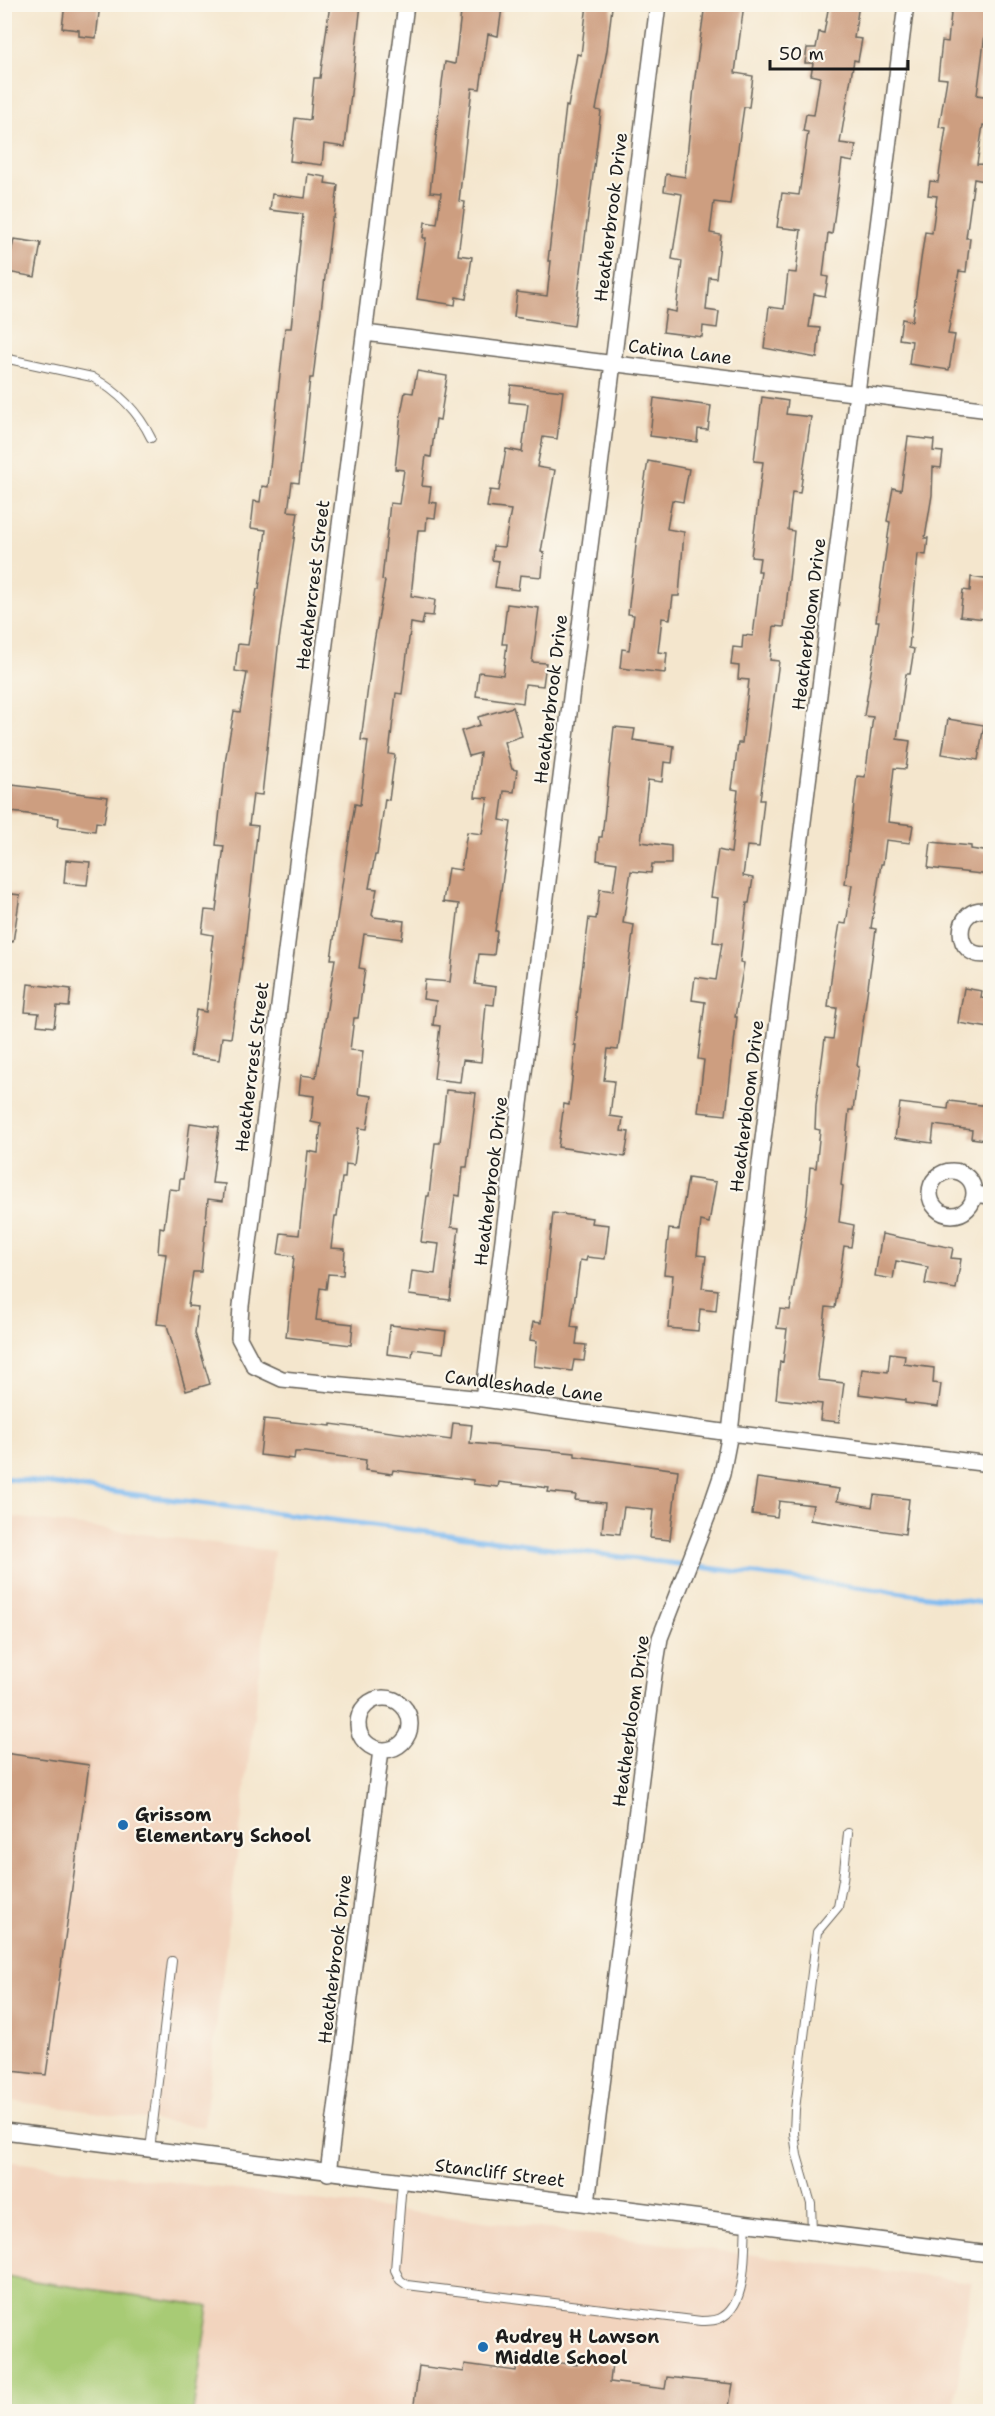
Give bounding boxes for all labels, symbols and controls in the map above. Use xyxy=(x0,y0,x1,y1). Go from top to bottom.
scale bar xyxy=(770,33,908,71)
text: 50 m xyxy=(779,42,824,66)
street label: Heatherbrook Drive xyxy=(589,131,633,303)
street label: Catina Lane xyxy=(627,334,733,370)
street label: Heathercrest Street xyxy=(291,498,335,672)
street label: Heatherbloom Drive xyxy=(787,536,831,712)
street label: Heatherbrook Drive xyxy=(529,613,573,785)
street label: Heathercrest Street xyxy=(230,980,274,1154)
street label: Heatherbloom Drive xyxy=(725,1018,769,1194)
street label: Heatherbrook Drive xyxy=(469,1095,513,1267)
street label: Candleshade Lane xyxy=(443,1364,605,1408)
street label: Heatherbloom Drive xyxy=(607,1633,655,1809)
place label: Grissom Elementary School xyxy=(135,1803,311,1848)
marker: Grissom Elementary School xyxy=(116,1818,130,1832)
street label: Heatherbrook Drive xyxy=(313,1873,357,2045)
street label: Stancliff Street xyxy=(434,2153,566,2193)
place label: Audrey H Lawson Middle School xyxy=(495,2325,659,2370)
marker: Audrey H Lawson Middle School xyxy=(476,2340,490,2354)

